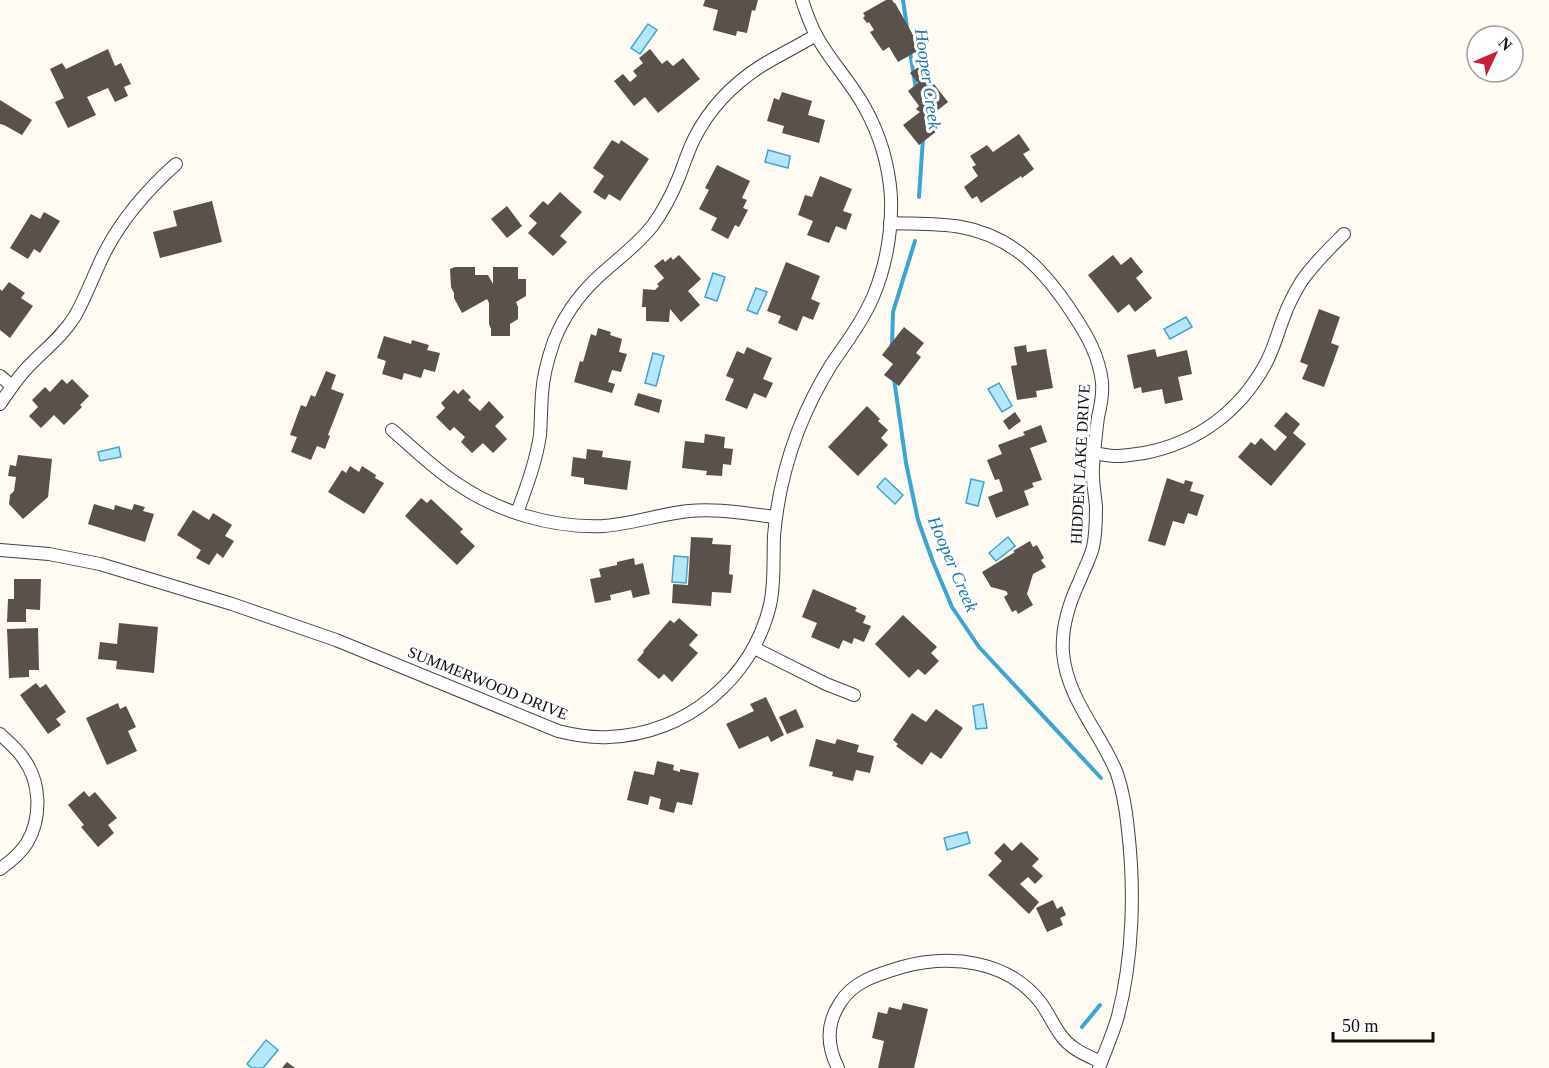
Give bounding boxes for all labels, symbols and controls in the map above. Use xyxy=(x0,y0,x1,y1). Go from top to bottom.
north arrow xyxy=(1465,24,1525,84)
water label: Hooper Creek xyxy=(911,26,945,132)
text: N xyxy=(1495,34,1516,54)
street label: HIDDEN LAKE DRIVE xyxy=(1067,383,1093,545)
water label: Hooper Creek xyxy=(924,512,982,616)
street label: SUMMERWOOD DRIVE xyxy=(405,643,571,723)
scale bar xyxy=(1333,1005,1434,1043)
text: 50 m xyxy=(1342,1016,1379,1036)

